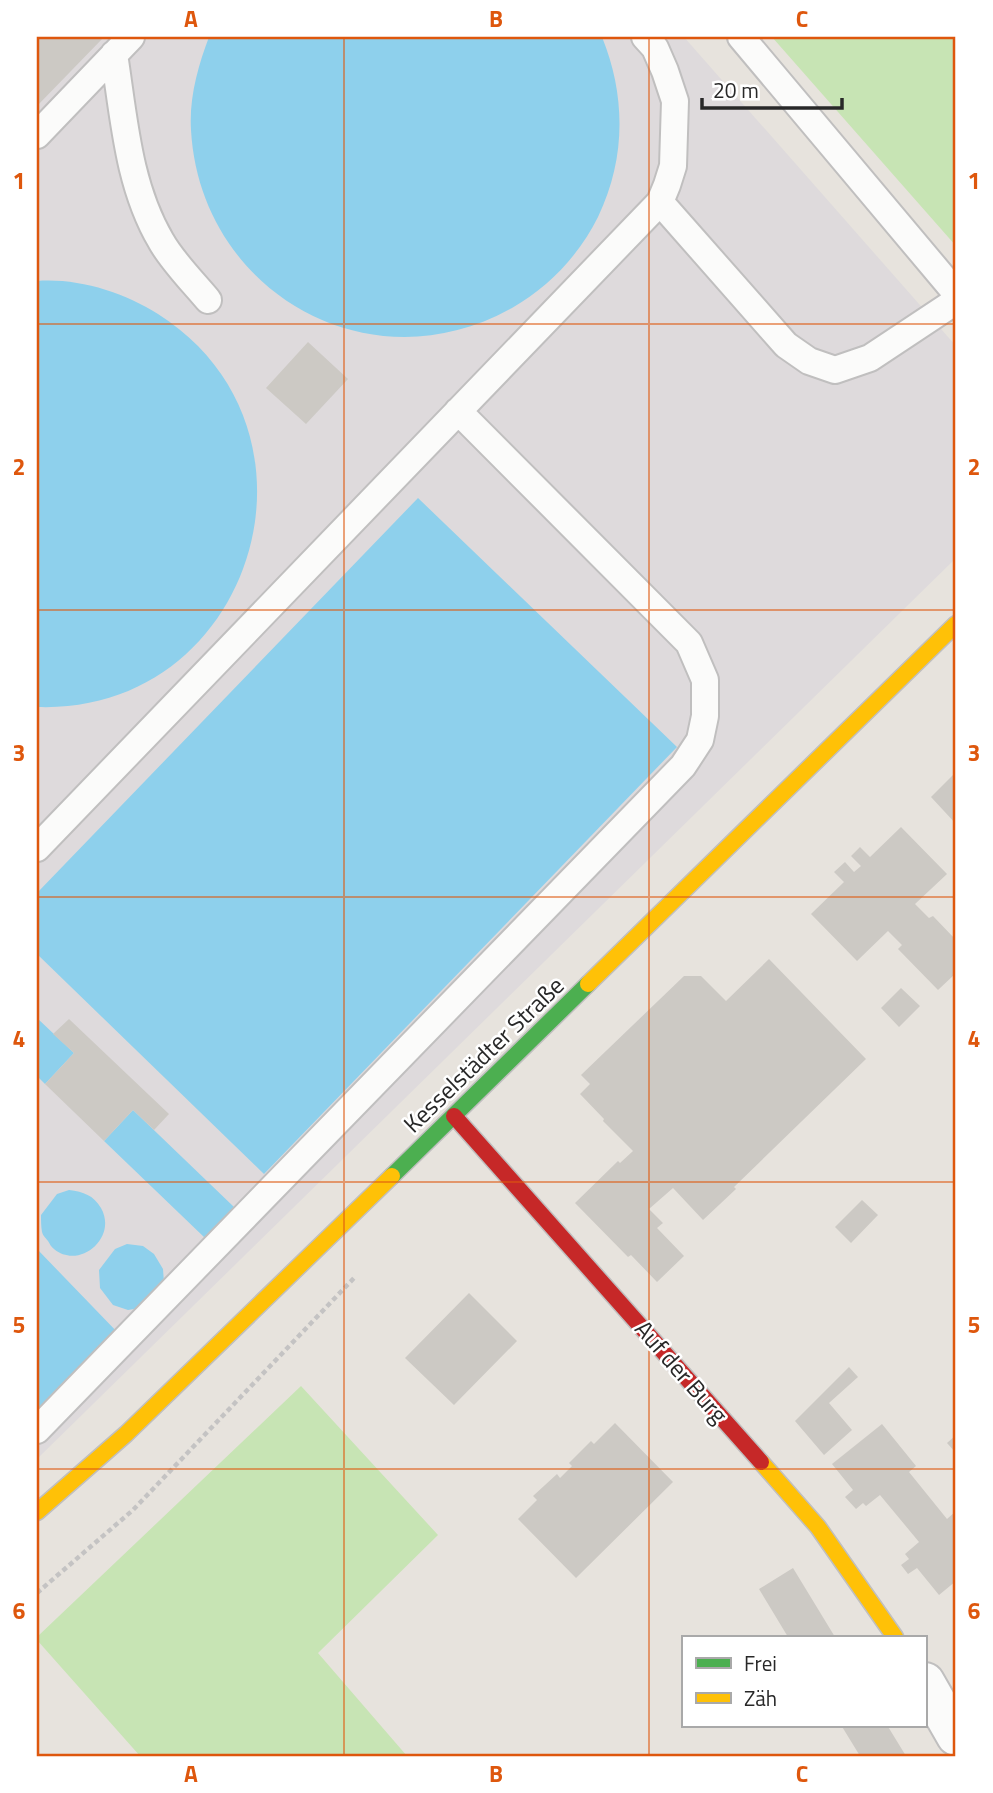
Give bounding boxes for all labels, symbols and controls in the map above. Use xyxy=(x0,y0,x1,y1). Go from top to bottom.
text: A xyxy=(184,1,198,36)
text: B xyxy=(489,1,503,36)
text: C xyxy=(796,1,808,36)
scale bar xyxy=(702,66,842,110)
text: 20 m xyxy=(713,74,759,106)
text: 1 xyxy=(13,163,25,198)
text: 1 xyxy=(968,163,980,198)
text: 2 xyxy=(13,449,25,484)
text: 2 xyxy=(968,449,980,484)
text: 3 xyxy=(13,735,25,770)
text: 3 xyxy=(968,735,980,770)
street label: Kesselstädter Straße xyxy=(395,968,572,1141)
text: 4 xyxy=(13,1021,25,1056)
text: 4 xyxy=(968,1021,980,1056)
text: 5 xyxy=(13,1307,25,1342)
text: 5 xyxy=(968,1307,980,1342)
street label: Auf der Burg xyxy=(627,1312,737,1431)
text: 6 xyxy=(13,1593,26,1628)
text: 6 xyxy=(968,1593,981,1628)
legend xyxy=(682,1636,926,1727)
text: Frei xyxy=(744,1647,777,1679)
text: Zäh xyxy=(744,1682,777,1714)
text: A xyxy=(184,1756,198,1791)
text: B xyxy=(489,1756,503,1791)
text: C xyxy=(796,1756,808,1791)

